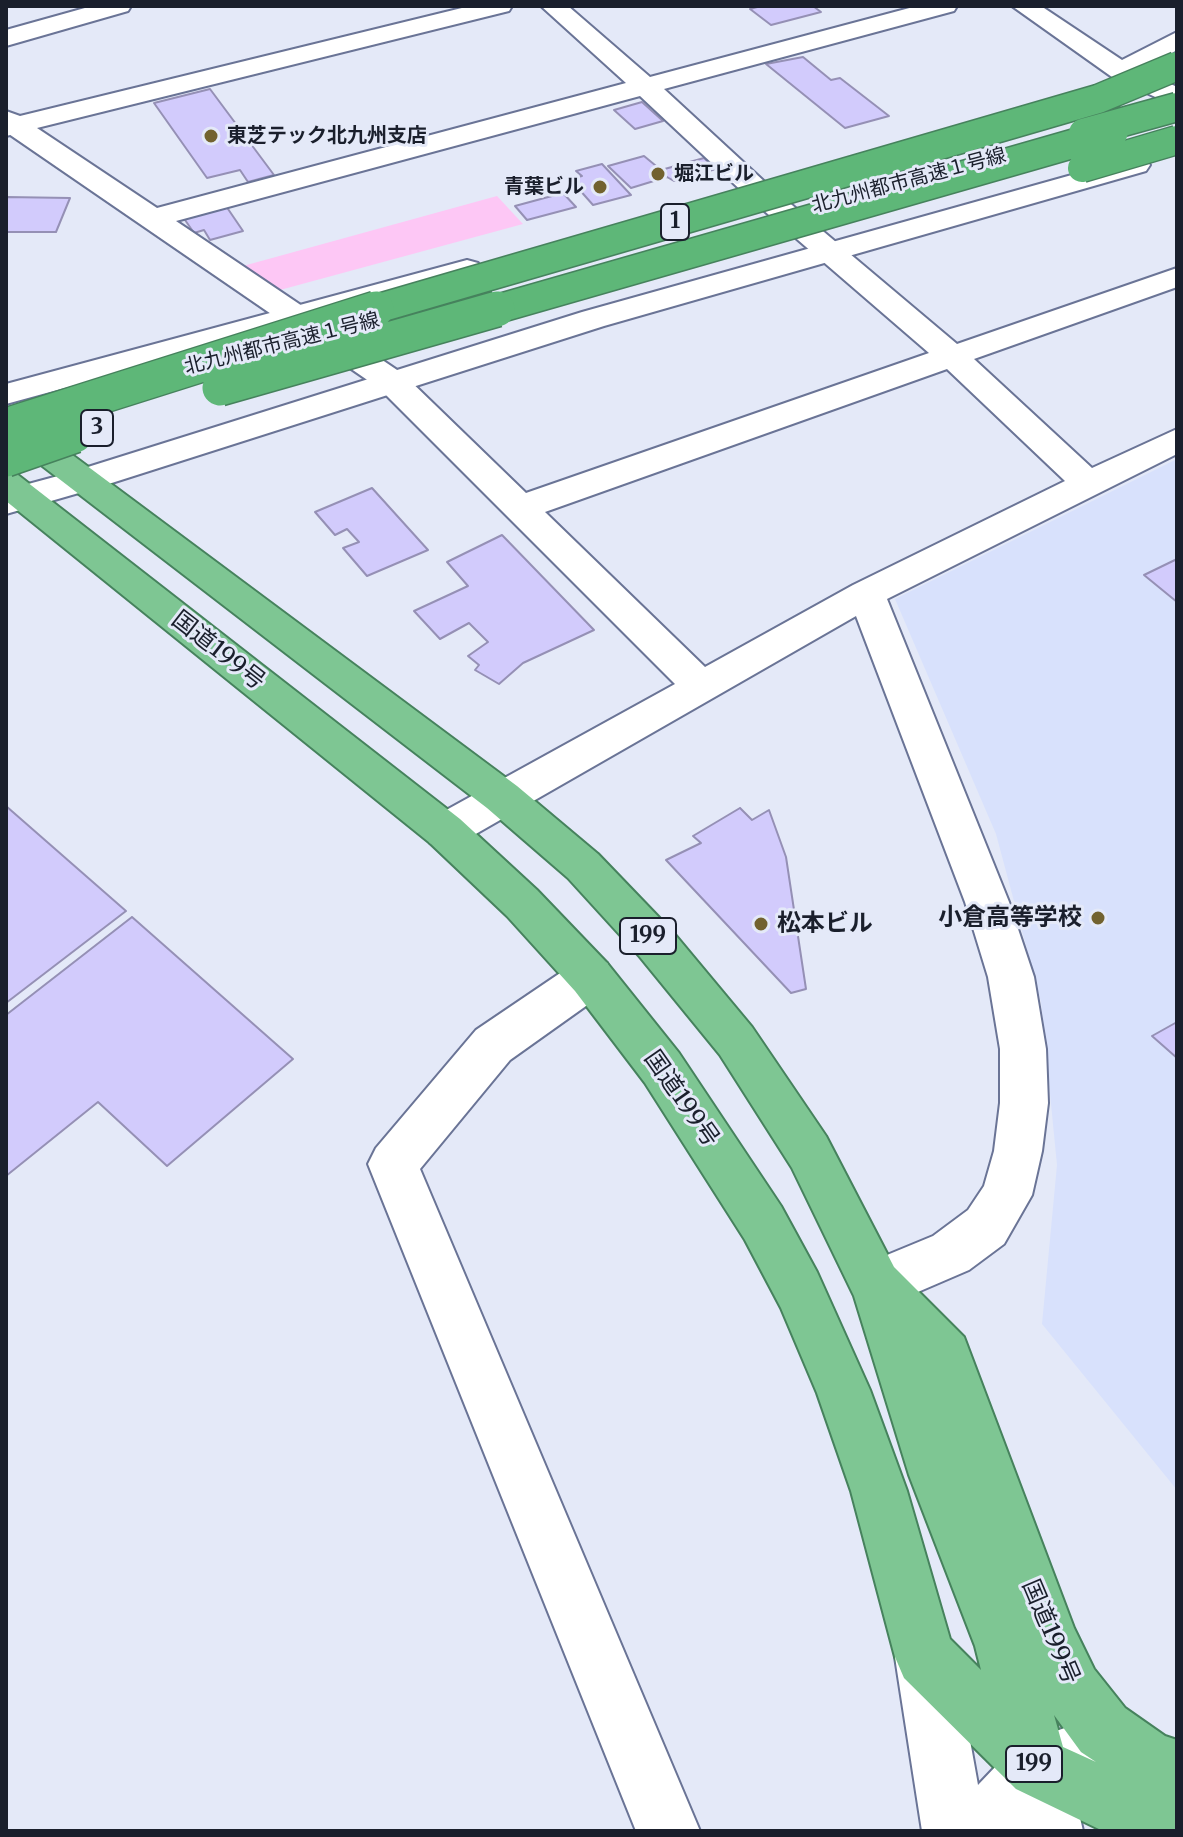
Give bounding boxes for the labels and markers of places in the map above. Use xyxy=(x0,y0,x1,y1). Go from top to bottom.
place label: 東芝テック北九州支店 xyxy=(227,124,427,148)
marker: 東芝テック北九州支店 xyxy=(202,127,220,145)
place label: 堀江ビル xyxy=(674,162,754,186)
marker: 堀江ビル xyxy=(649,165,667,183)
place label: 青葉ビル xyxy=(504,175,584,199)
marker: 青葉ビル xyxy=(591,178,609,196)
place label: 小倉高等学校 xyxy=(938,904,1082,932)
marker: 小倉高等学校 xyxy=(1089,909,1107,927)
place label: 松本ビル xyxy=(777,910,873,938)
marker: 松本ビル xyxy=(752,915,770,933)

